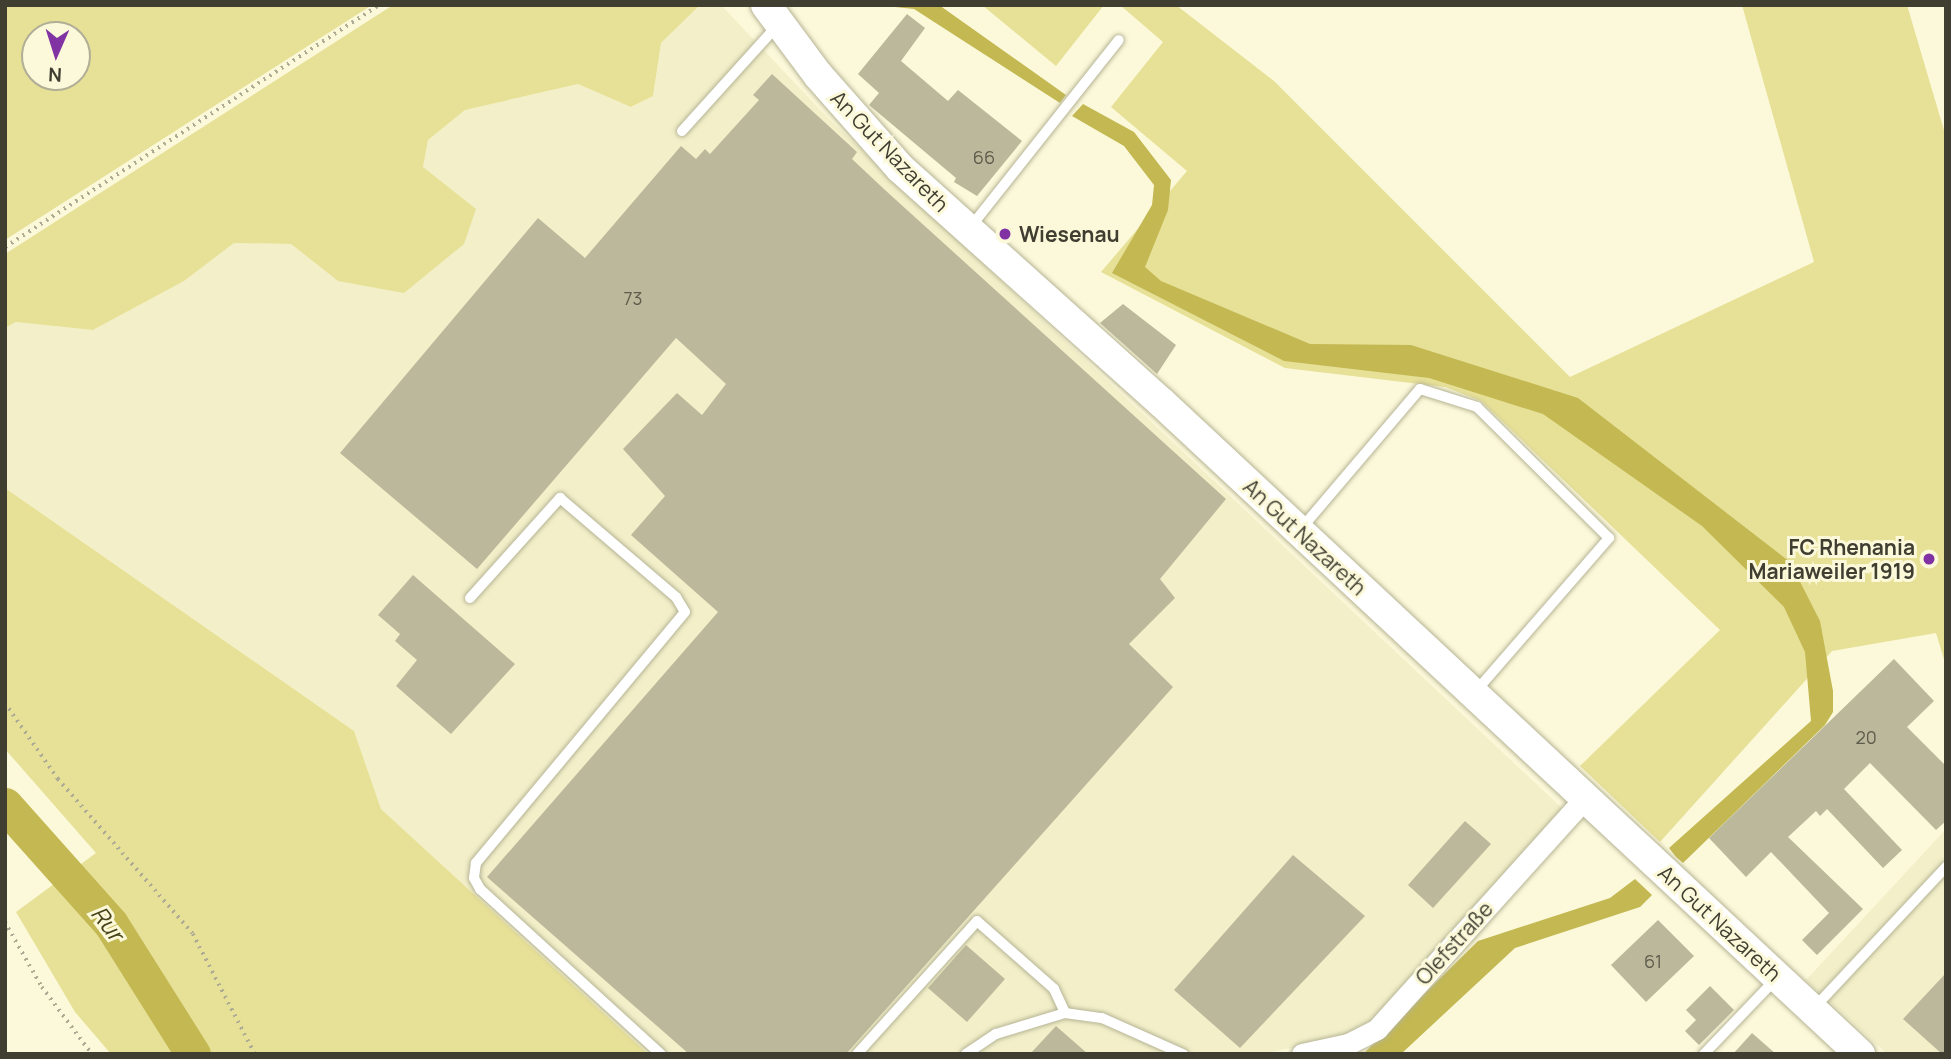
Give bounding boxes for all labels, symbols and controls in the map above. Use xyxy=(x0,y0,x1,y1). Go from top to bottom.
north arrow xyxy=(21,21,91,91)
text: N xyxy=(48,62,63,88)
street label: An Gut Nazareth xyxy=(826,85,954,217)
house number: 66 xyxy=(973,146,995,168)
place label: Wiesenau xyxy=(1019,221,1120,247)
marker: Wiesenau xyxy=(997,226,1013,242)
house number: 73 xyxy=(624,287,642,309)
street label: An Gut Nazareth xyxy=(1238,474,1372,600)
place label: FC Rhenania Mariaweiler 1919 xyxy=(1748,534,1915,584)
marker: FC Rhenania Mariaweiler 1919 xyxy=(1921,551,1937,567)
house number: 20 xyxy=(1855,726,1877,748)
street label: An Gut Nazareth xyxy=(1653,860,1787,986)
street label: Olefstraße xyxy=(1410,896,1498,990)
water label: Rur xyxy=(86,900,130,946)
house number: 61 xyxy=(1644,950,1662,972)

